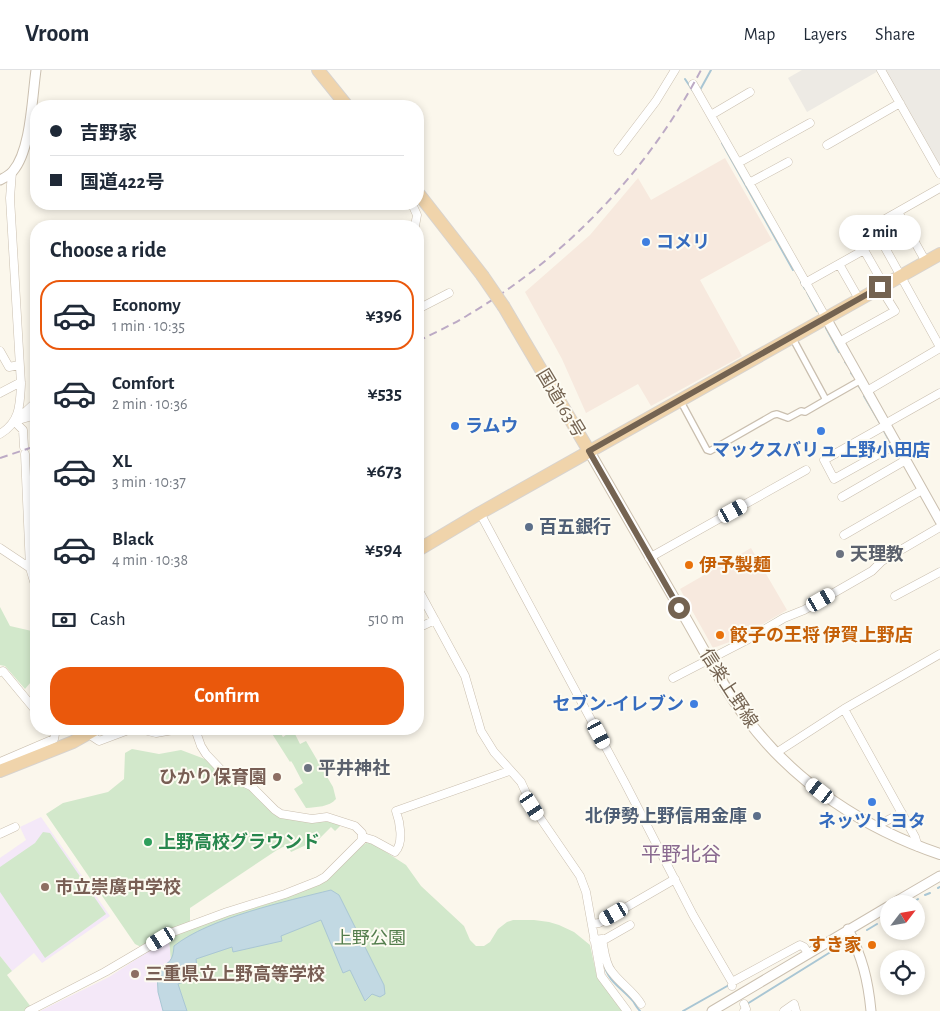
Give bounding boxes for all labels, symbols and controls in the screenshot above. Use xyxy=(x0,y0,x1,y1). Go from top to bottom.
text: Vroom xyxy=(25,22,89,46)
text: Map xyxy=(744,26,775,44)
text: Layers xyxy=(803,26,847,44)
text: Share xyxy=(875,26,915,44)
text: 吉野家 xyxy=(80,124,137,143)
text: 国道422号 xyxy=(80,173,164,192)
callout: 2 min xyxy=(839,214,921,250)
text: 2 min xyxy=(862,224,898,240)
place label: コメリ xyxy=(656,233,710,252)
marker: コメリ xyxy=(640,236,652,248)
text: Choose a ride xyxy=(50,239,166,261)
route end xyxy=(869,276,891,298)
icon: car xyxy=(52,293,97,338)
text: Economy xyxy=(112,296,181,315)
text: ¥396 xyxy=(365,306,402,325)
text: 1 min · 10:35 xyxy=(112,318,185,334)
street label: 国道163号 xyxy=(533,365,589,441)
icon: car xyxy=(52,371,97,416)
text: Comfort xyxy=(112,374,174,393)
text: ¥535 xyxy=(367,384,402,403)
text: 2 min · 10:36 xyxy=(112,396,188,412)
place label: ラムウ xyxy=(465,417,518,436)
marker: ラムウ xyxy=(449,420,461,432)
marker: マックスバリュ 上野小田店 xyxy=(815,425,827,437)
place label: マックスバリュ 上野小田店 xyxy=(712,440,930,460)
icon: car xyxy=(52,449,97,494)
text: XL xyxy=(112,452,132,471)
text: ¥673 xyxy=(366,462,402,481)
text: 3 min · 10:37 xyxy=(112,474,186,490)
car xyxy=(716,497,749,525)
place label: 百五銀行 xyxy=(539,516,611,537)
marker: 百五銀行 xyxy=(523,521,535,533)
icon: car xyxy=(52,527,97,572)
text: Black xyxy=(112,530,154,549)
text: ¥594 xyxy=(365,540,402,559)
place label: 天理教 xyxy=(850,544,904,564)
marker: 天理教 xyxy=(834,548,846,560)
text: 4 min · 10:38 xyxy=(112,552,188,568)
place label: 伊予製麺 xyxy=(699,555,771,575)
marker: 伊予製麺 xyxy=(683,559,695,571)
car xyxy=(804,586,837,614)
route start xyxy=(668,597,690,619)
icon: cash xyxy=(50,606,78,634)
text: Cash xyxy=(90,610,126,629)
text: 510 m xyxy=(368,611,404,627)
place label: 餃子の王将 伊賀上野店 xyxy=(729,625,913,645)
marker: 餃子の王将 伊賀上野店 xyxy=(714,629,726,641)
street label: 信楽上野線 xyxy=(696,645,762,731)
button: Confirm xyxy=(50,667,404,725)
place label: セブン-イレブン xyxy=(553,694,684,714)
marker: セブン-イレブン xyxy=(688,698,700,710)
car xyxy=(585,717,612,751)
place label: 平井神社 xyxy=(318,758,390,778)
marker: 平井神社 xyxy=(302,762,314,774)
place label: ひかり保育園 xyxy=(159,767,267,787)
marker: ひかり保育園 xyxy=(271,771,283,783)
car xyxy=(803,776,836,806)
car xyxy=(517,789,546,823)
marker: ネッツトヨタ xyxy=(866,796,878,808)
place label: 北伊勢上野信用金庫 xyxy=(585,806,747,826)
marker: 北伊勢上野信用金庫 xyxy=(751,810,763,822)
place label: ネッツトヨタ xyxy=(818,812,926,831)
place label: 上野高校グラウンド xyxy=(158,832,320,852)
marker: 上野高校グラウンド xyxy=(142,836,154,848)
district label: 平野北谷 xyxy=(641,844,721,865)
place label: 市立崇廣中学校 xyxy=(55,877,181,897)
marker: 市立崇廣中学校 xyxy=(39,881,51,893)
north arrow xyxy=(880,895,925,940)
map controls xyxy=(880,895,925,995)
car xyxy=(597,900,630,928)
car xyxy=(144,925,177,953)
park label: 上野公園 xyxy=(334,929,406,948)
place label: すき家 xyxy=(808,936,862,955)
marker: すき家 xyxy=(866,939,878,951)
button: locate xyxy=(880,950,925,995)
place label: 三重県立上野高等学校 xyxy=(145,964,325,984)
marker: 三重県立上野高等学校 xyxy=(129,968,141,980)

